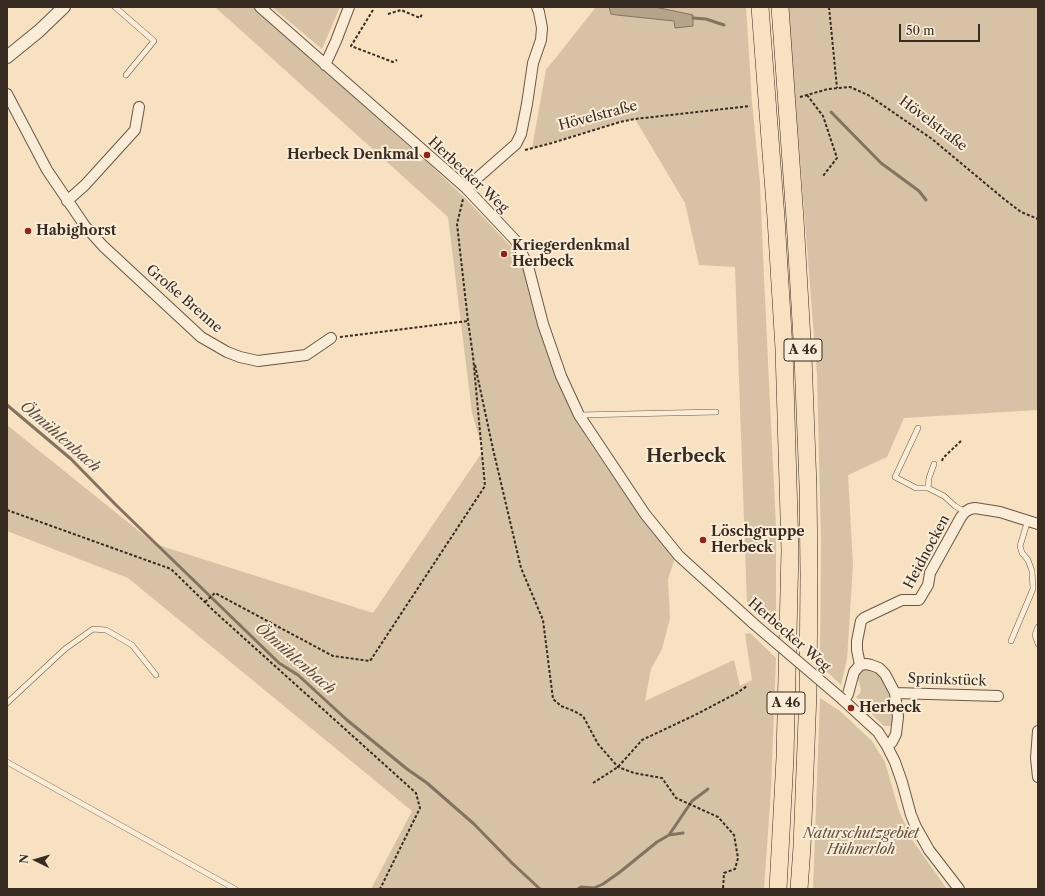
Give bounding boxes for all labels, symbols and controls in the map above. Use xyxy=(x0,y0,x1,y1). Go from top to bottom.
scale bar xyxy=(901,16,982,42)
text: 50 m xyxy=(906,23,935,38)
street label: Hövelstraße xyxy=(896,93,970,155)
street label: Hövelstraße xyxy=(557,97,639,135)
street label: Herbecker Weg xyxy=(424,134,512,216)
place label: Herbeck Denkmal xyxy=(287,147,419,163)
marker: Herbeck Denkmal xyxy=(422,150,432,160)
place label: Habighorst xyxy=(36,223,116,239)
marker: Habighorst xyxy=(23,226,33,236)
place label: Kriegerdenkmal Herbeck xyxy=(512,238,630,270)
marker: Kriegerdenkmal Herbeck xyxy=(499,249,509,259)
street label: Große Brenne xyxy=(142,261,226,337)
road number: A 46 xyxy=(784,339,822,361)
water label: Ölmühlenbach xyxy=(16,397,104,477)
district label: Herbeck xyxy=(646,446,726,468)
street label: Heidnocken xyxy=(901,512,953,592)
place label: Löschgruppe Herbeck xyxy=(711,524,805,556)
marker: Löschgruppe Herbeck xyxy=(698,535,708,545)
street label: Herbecker Weg xyxy=(744,595,834,675)
water label: Ölmühlenbach xyxy=(251,619,339,699)
street label: Sprinkstück xyxy=(907,670,987,690)
road number: A 46 xyxy=(767,692,805,714)
place label: Herbeck xyxy=(859,700,921,716)
marker: Herbeck xyxy=(846,703,856,713)
park label: Naturschutzgebiet Hühnerloh xyxy=(803,826,919,858)
north arrow xyxy=(16,840,56,880)
text: N xyxy=(17,854,31,864)

